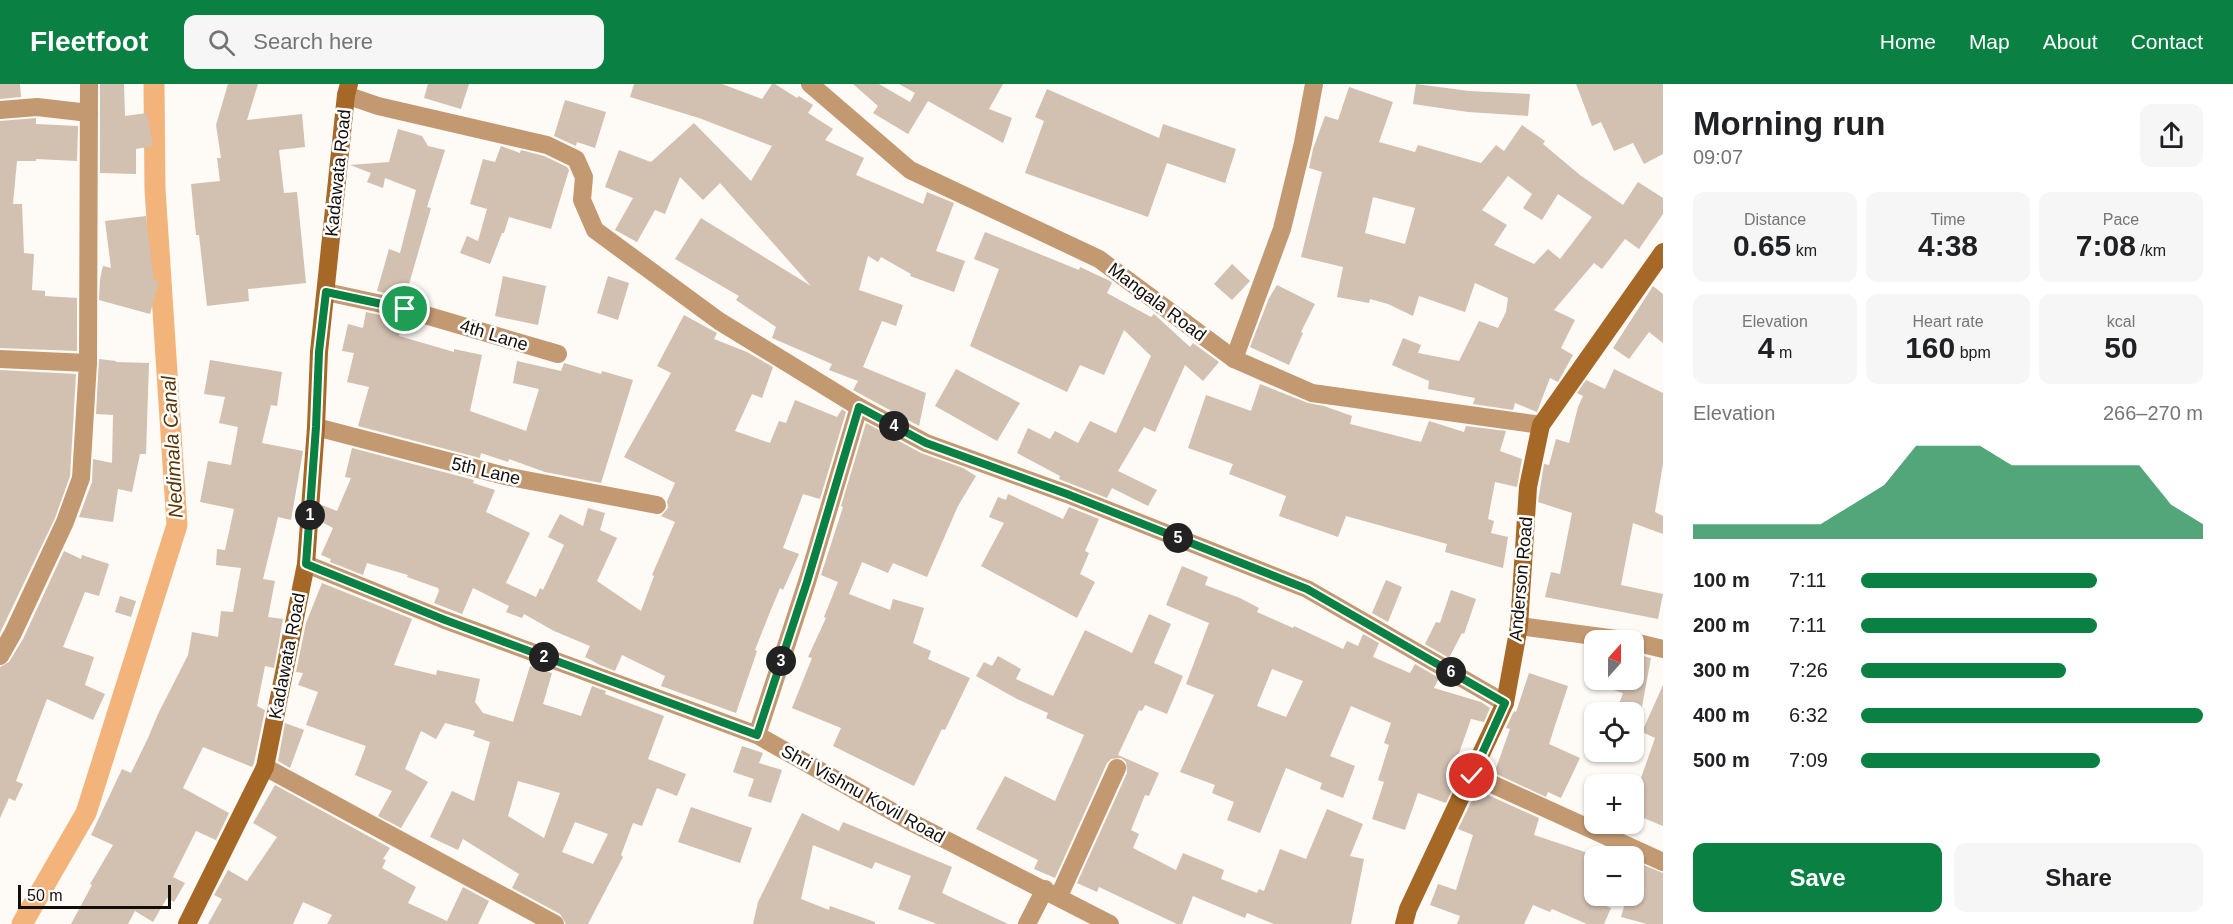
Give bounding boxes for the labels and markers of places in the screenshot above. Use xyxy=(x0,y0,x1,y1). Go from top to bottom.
pin xyxy=(379,283,430,334)
pin: 4 xyxy=(879,411,909,441)
pin: 1 xyxy=(295,500,325,530)
pin: 5 xyxy=(1163,523,1193,553)
pin: 2 xyxy=(529,642,559,672)
pin: 3 xyxy=(766,646,796,676)
pin: 6 xyxy=(1436,657,1466,687)
pin xyxy=(1446,750,1497,801)

